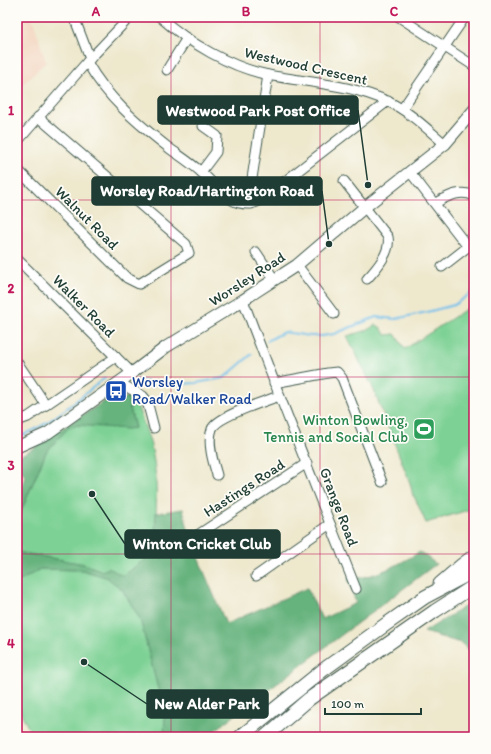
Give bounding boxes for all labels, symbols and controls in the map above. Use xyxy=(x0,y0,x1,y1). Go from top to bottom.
text: A xyxy=(91,4,101,19)
text: B xyxy=(242,4,251,19)
text: C xyxy=(390,4,399,19)
street label: Westwood Crescent xyxy=(243,43,370,89)
callout: Westwood Park Post Office xyxy=(158,96,358,124)
text: Westwood Park Post Office xyxy=(166,101,351,120)
text: 1 xyxy=(8,103,14,118)
callout: Worsley Road/Hartington Road xyxy=(92,177,322,205)
text: Worsley Road/Hartington Road xyxy=(100,181,314,201)
street label: Walnut Road xyxy=(52,183,123,254)
street label: Worsley Road xyxy=(206,248,288,310)
street label: Walker Road xyxy=(49,271,120,342)
text: 2 xyxy=(8,281,15,296)
place label: Worsley Road/Walker Road xyxy=(132,373,253,408)
bus stop icon: Worsley Road/Walker Road xyxy=(103,378,129,404)
place label: Winton Bowling, Tennis and Social Club xyxy=(263,411,408,446)
sports icon: Winton Bowling, Tennis and Social Club xyxy=(411,416,437,442)
street label: Hastings Road xyxy=(200,455,288,521)
text: 3 xyxy=(7,458,15,473)
street label: Grange Road xyxy=(316,465,363,550)
callout: Winton Cricket Club xyxy=(125,530,280,558)
text: Winton Cricket Club xyxy=(133,534,271,553)
text: 4 xyxy=(7,636,15,651)
callout: New Alder Park xyxy=(147,690,268,718)
scale bar xyxy=(325,690,421,716)
text: New Alder Park xyxy=(154,694,261,713)
text: 100 m xyxy=(331,697,364,711)

